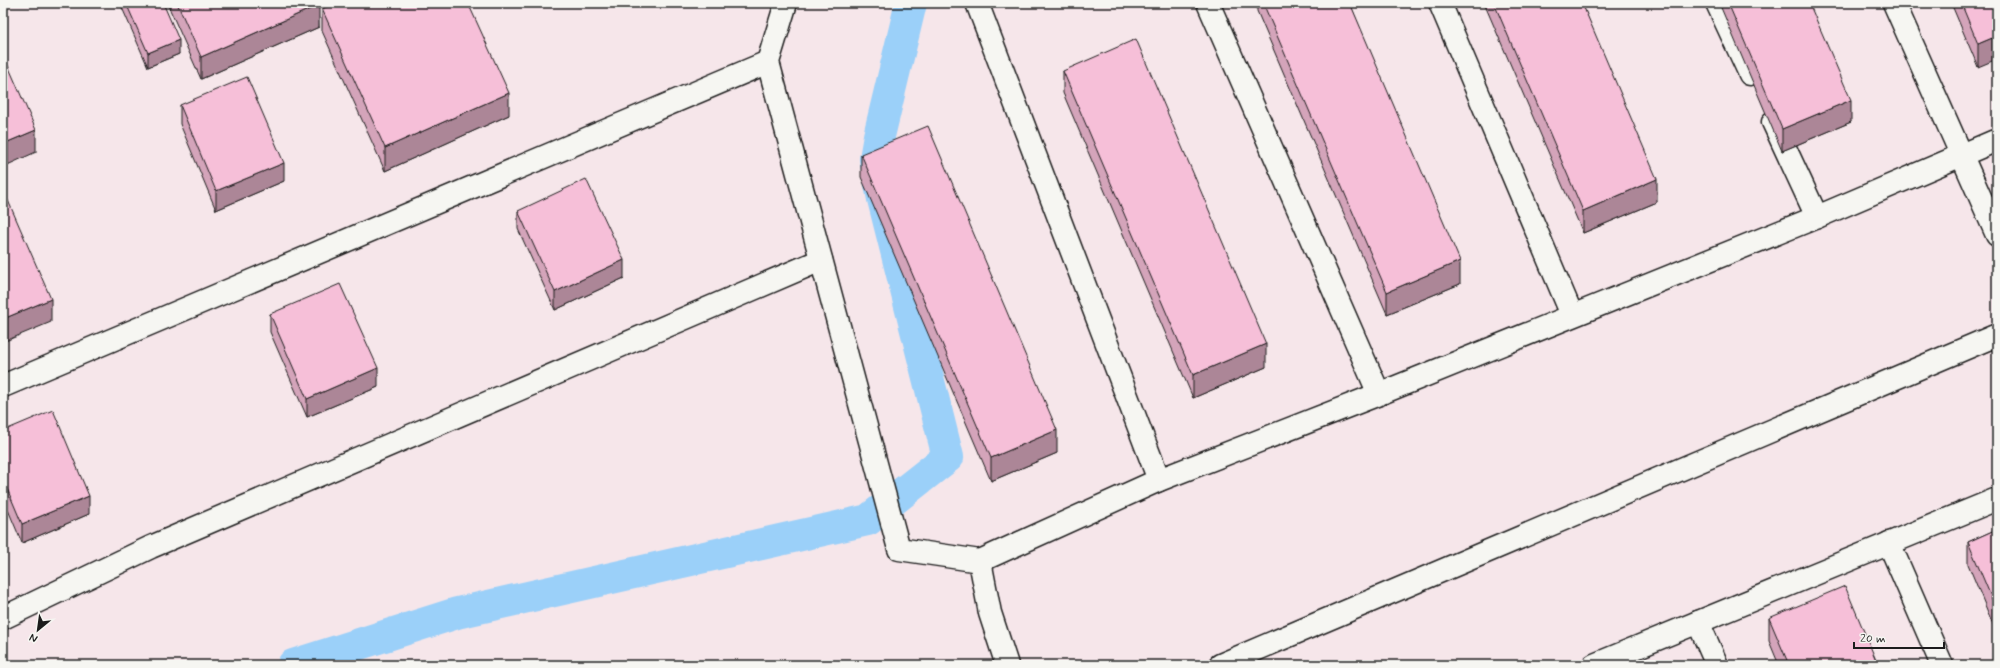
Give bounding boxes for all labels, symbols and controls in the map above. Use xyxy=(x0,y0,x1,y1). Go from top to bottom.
north arrow xyxy=(18,610,58,650)
scale bar xyxy=(1854,624,1944,650)
text: N xyxy=(27,630,40,646)
text: 20 m xyxy=(1860,631,1886,647)

